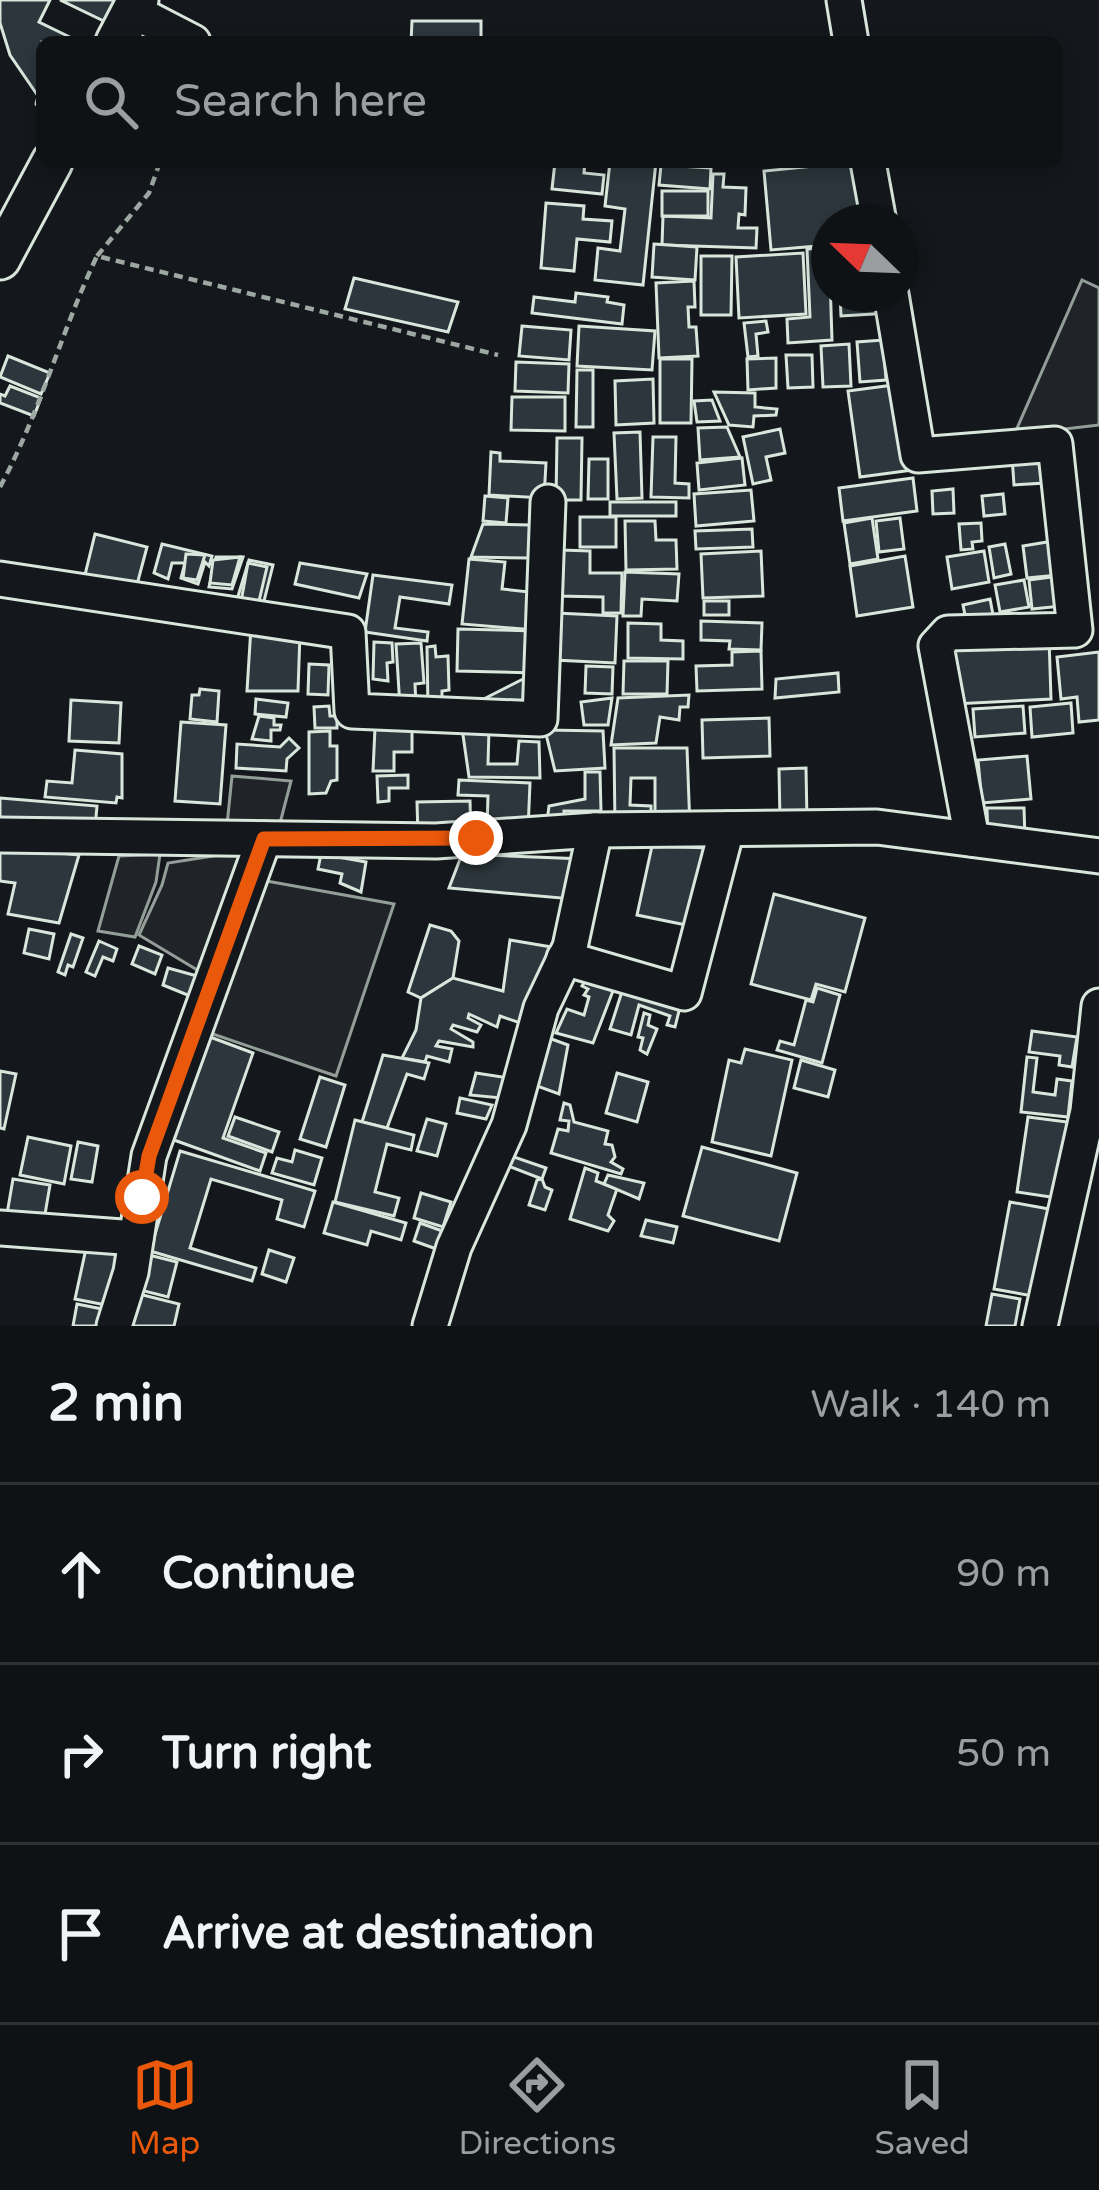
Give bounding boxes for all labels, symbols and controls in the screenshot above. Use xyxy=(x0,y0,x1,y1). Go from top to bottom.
search box xyxy=(36,36,1063,168)
icon: search xyxy=(78,69,144,135)
text: Search here xyxy=(174,75,427,129)
north arrow xyxy=(811,204,919,312)
route end xyxy=(449,811,503,865)
route start xyxy=(115,1170,169,1224)
text: 2 min xyxy=(48,1373,184,1435)
text: Walk · 140 m xyxy=(810,1381,1051,1428)
icon: ahead xyxy=(48,1541,114,1607)
text: Continue xyxy=(162,1547,355,1601)
text: 90 m xyxy=(956,1550,1051,1597)
icon: right xyxy=(48,1721,114,1787)
text: Turn right xyxy=(162,1727,371,1781)
text: 50 m xyxy=(956,1730,1051,1777)
icon: arrive xyxy=(48,1901,114,1967)
text: Arrive at destination xyxy=(162,1907,594,1961)
tab: Map xyxy=(129,2052,200,2163)
tab: Directions xyxy=(458,2052,616,2163)
tab: Saved xyxy=(875,2052,970,2163)

